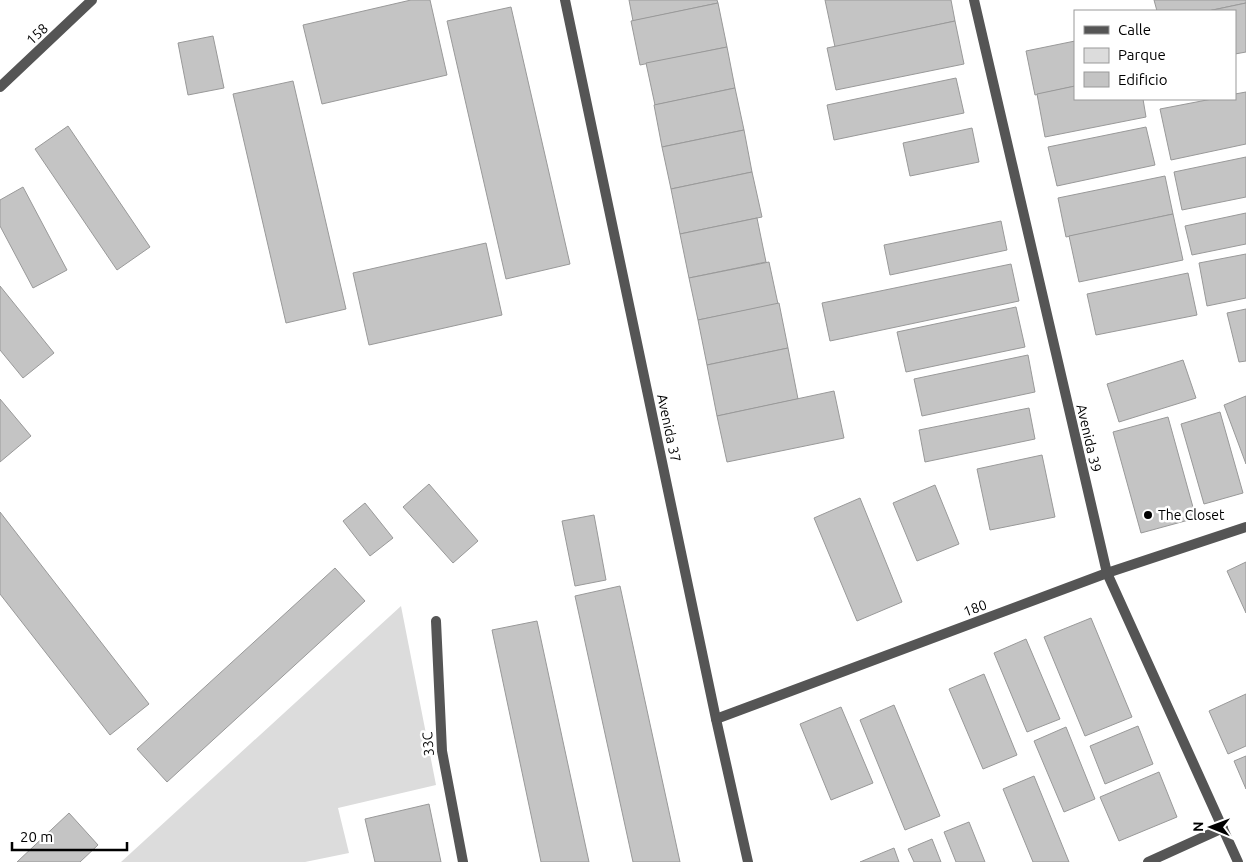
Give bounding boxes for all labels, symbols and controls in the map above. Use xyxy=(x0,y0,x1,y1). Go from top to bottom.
legend xyxy=(1074,10,1236,100)
street label: 158 xyxy=(23,20,51,48)
text: Calle xyxy=(1118,21,1151,38)
text: Parque xyxy=(1118,46,1166,63)
text: Edificio xyxy=(1118,71,1167,88)
street label: Avenida 37 xyxy=(654,392,684,464)
street label: Avenida 39 xyxy=(1073,402,1105,474)
place label: The Closet xyxy=(1158,507,1225,523)
marker: The Closet xyxy=(1142,509,1154,521)
street label: 180 xyxy=(961,596,989,620)
street label: 33C xyxy=(419,731,437,757)
north arrow xyxy=(1186,802,1236,852)
scale bar xyxy=(12,820,128,852)
text: N xyxy=(1190,821,1206,832)
text: 20 m xyxy=(20,828,53,845)

